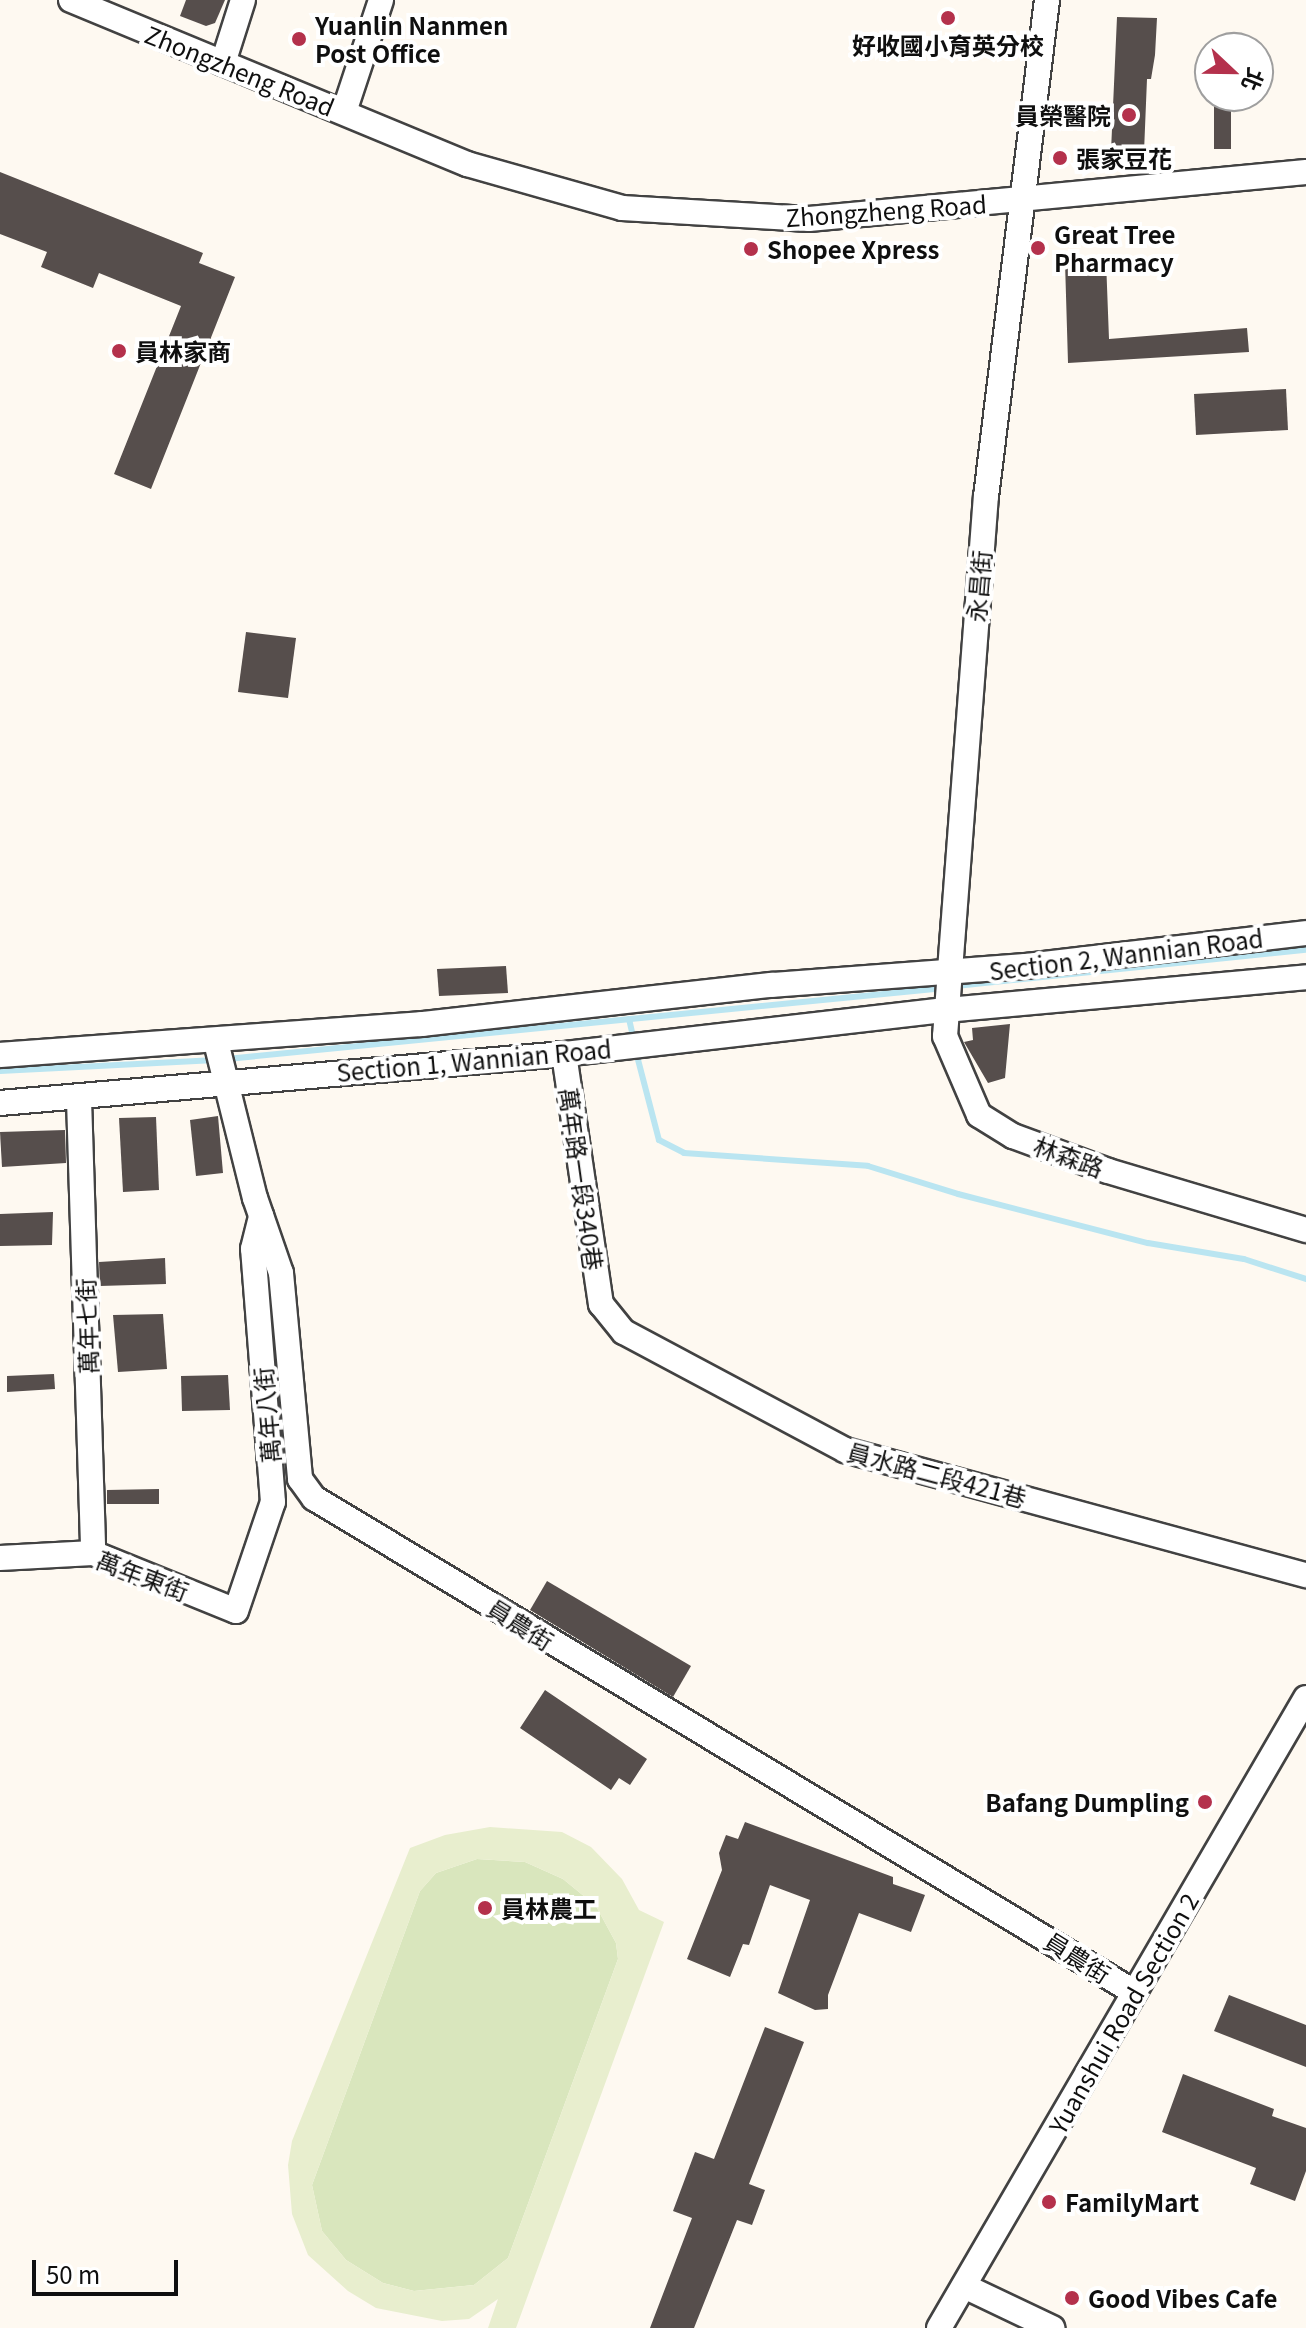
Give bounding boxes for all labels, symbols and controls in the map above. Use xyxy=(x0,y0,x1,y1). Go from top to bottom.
marker: 好收國小育英分校 xyxy=(939,9,957,27)
place label: Yuanlin Nanmen Post Office xyxy=(315,11,508,67)
street label: Zhongzheng Road xyxy=(141,19,339,121)
marker: Yuanlin Nanmen Post Office xyxy=(290,30,308,48)
place label: 好收國小育英分校 xyxy=(852,31,1044,59)
north arrow xyxy=(1194,32,1274,112)
text: 北 xyxy=(1235,64,1273,96)
place label: 員榮醫院 xyxy=(1015,101,1111,129)
marker: 員榮醫院 xyxy=(1118,104,1140,126)
place label: 張家豆花 xyxy=(1076,144,1172,172)
marker: 張家豆花 xyxy=(1051,149,1069,167)
street label: Zhongzheng Road xyxy=(784,189,988,231)
place label: Great Tree Pharmacy xyxy=(1054,220,1176,276)
place label: Shopee Xpress xyxy=(767,235,939,263)
marker: Great Tree Pharmacy xyxy=(1029,239,1047,257)
marker: Shopee Xpress xyxy=(742,240,760,258)
place label: 員林家商 xyxy=(135,337,231,365)
marker: 員林家商 xyxy=(110,342,128,360)
street label: 永昌街 xyxy=(961,549,995,623)
street label: Section 2, Wannian Road xyxy=(987,923,1265,985)
street label: Section 1, Wannian Road xyxy=(335,1034,613,1086)
street label: 萬年路一段340巷 xyxy=(555,1086,609,1272)
street label: 林森路 xyxy=(1030,1130,1108,1182)
street label: 萬年七街 xyxy=(70,1278,102,1374)
street label: 萬年八街 xyxy=(247,1366,285,1464)
street label: 員水路二段421巷 xyxy=(844,1436,1030,1512)
street label: 萬年東街 xyxy=(93,1544,193,1606)
street label: 員農街 xyxy=(483,1593,559,1655)
place label: Bafang Dumpling xyxy=(985,1788,1189,1816)
marker: Bafang Dumpling xyxy=(1196,1793,1214,1811)
street label: Yuanshui Road Section 2 xyxy=(1042,1888,1204,2138)
place label: 員林農工 xyxy=(501,1894,597,1922)
marker: 員林農工 xyxy=(476,1899,494,1917)
street label: 員農街 xyxy=(1040,1926,1116,1988)
place label: FamilyMart xyxy=(1065,2188,1199,2216)
marker: FamilyMart xyxy=(1040,2193,1058,2211)
scale bar xyxy=(36,2244,182,2294)
text: 50 m xyxy=(46,2256,100,2291)
place label: Good Vibes Cafe xyxy=(1088,2284,1277,2312)
marker: Good Vibes Cafe xyxy=(1063,2289,1081,2307)

